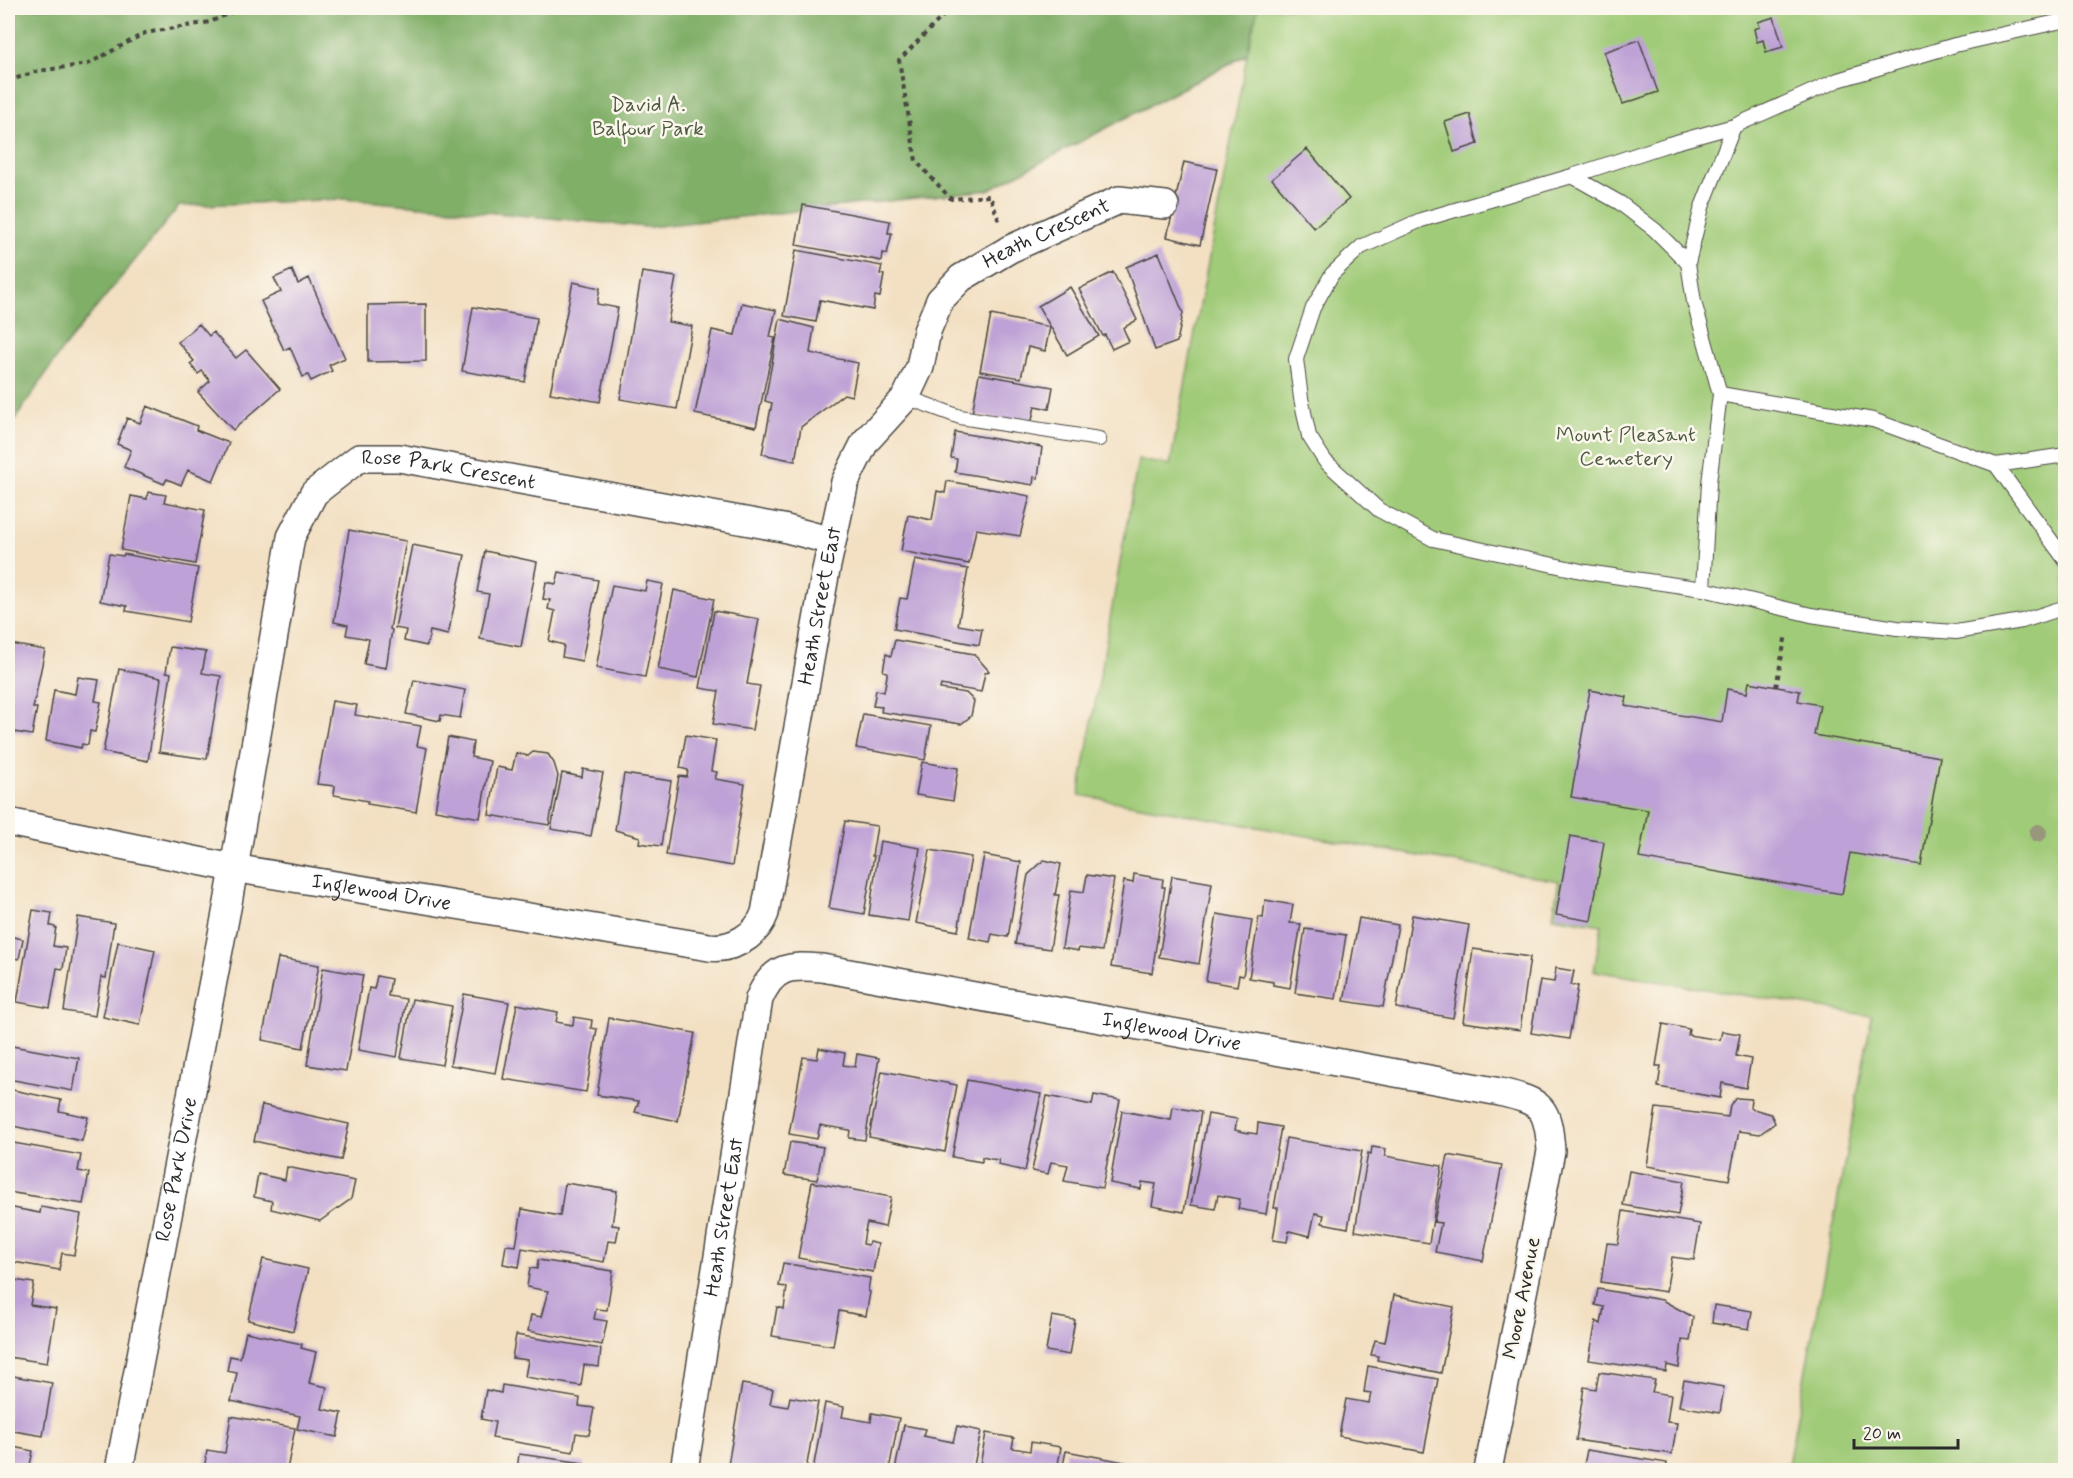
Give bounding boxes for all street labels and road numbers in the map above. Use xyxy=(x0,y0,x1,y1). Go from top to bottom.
street label: Heath Crescent xyxy=(978,192,1115,276)
street label: Rose Park Crescent xyxy=(361,444,538,497)
street label: Heath Street East xyxy=(792,523,849,687)
street label: Inglewood Drive xyxy=(309,867,453,918)
street label: Inglewood Drive xyxy=(1099,1005,1243,1058)
street label: Rose Park Drive xyxy=(149,1095,204,1244)
street label: Heath Street East xyxy=(698,1135,751,1299)
street label: Moore Avenue xyxy=(1496,1234,1548,1362)

